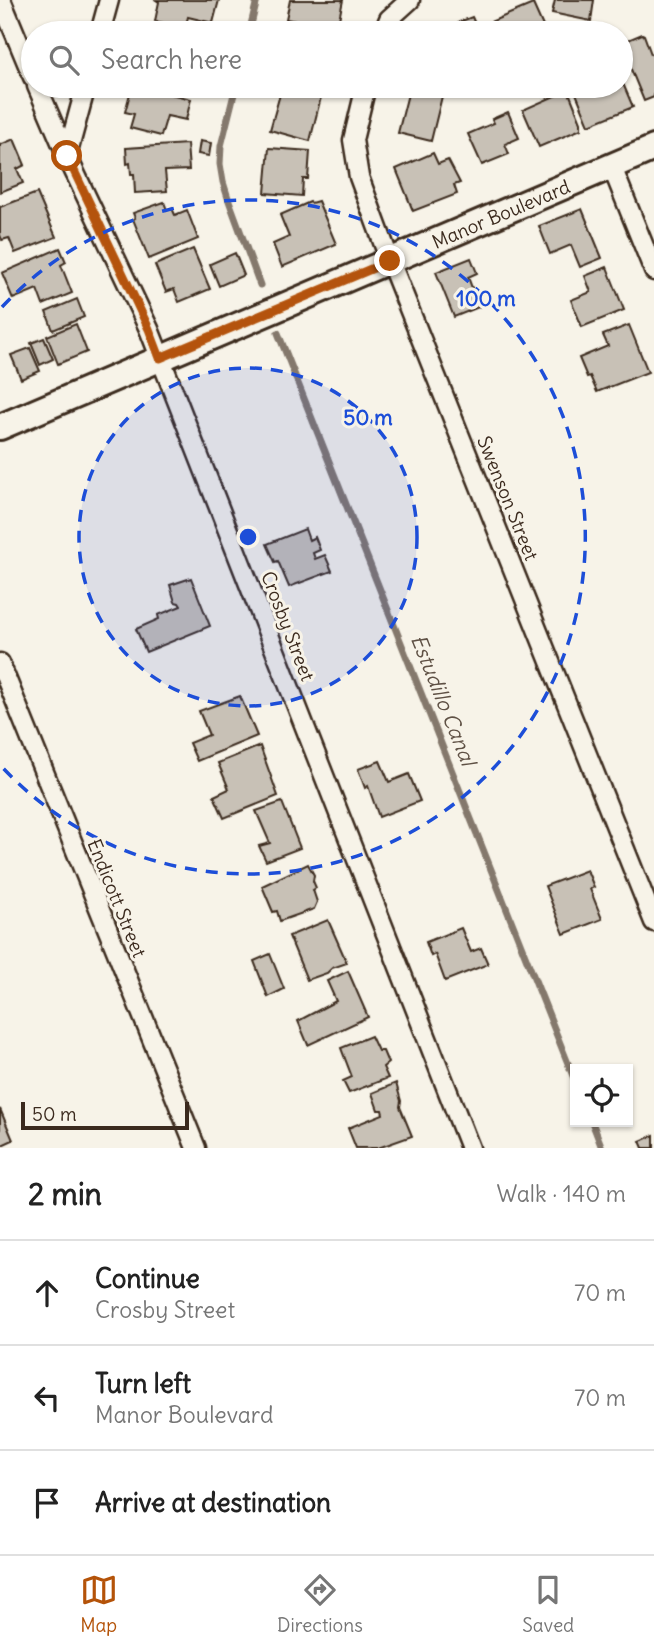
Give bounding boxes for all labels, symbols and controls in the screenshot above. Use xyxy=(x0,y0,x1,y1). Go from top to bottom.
search box xyxy=(21,21,633,98)
icon: search xyxy=(45,41,83,79)
text: Search here xyxy=(101,43,242,76)
route start xyxy=(51,140,82,171)
street label: Manor Boulevard xyxy=(428,174,574,254)
route end xyxy=(374,245,405,276)
text: 100 m xyxy=(456,285,516,312)
text: 50 m xyxy=(343,404,393,431)
street label: Swenson Street xyxy=(472,432,544,564)
centre of rings xyxy=(236,525,260,549)
street label: Crosby Street xyxy=(256,568,320,684)
water label: Estudillo Canal xyxy=(405,630,483,772)
street label: Endicott Street xyxy=(82,835,152,961)
map controls xyxy=(570,1064,633,1127)
button: locate xyxy=(570,1064,633,1127)
scale bar xyxy=(21,1099,189,1131)
text: 50 m xyxy=(32,1102,77,1126)
text: 2 min xyxy=(28,1175,102,1213)
text: Walk · 140 m xyxy=(497,1179,626,1208)
text: Continue xyxy=(95,1262,200,1295)
icon: ahead xyxy=(28,1274,66,1312)
text: 70 m xyxy=(574,1278,626,1307)
text: Crosby Street xyxy=(95,1295,235,1324)
text: Turn left xyxy=(95,1367,191,1400)
icon: left xyxy=(28,1379,66,1417)
text: 70 m xyxy=(574,1383,626,1412)
text: Manor Boulevard xyxy=(95,1400,274,1429)
icon: arrive xyxy=(28,1484,66,1522)
text: Arrive at destination xyxy=(95,1486,331,1519)
tab: Map xyxy=(80,1571,118,1637)
tab: Directions xyxy=(277,1571,363,1637)
tab: Saved xyxy=(522,1571,574,1637)

